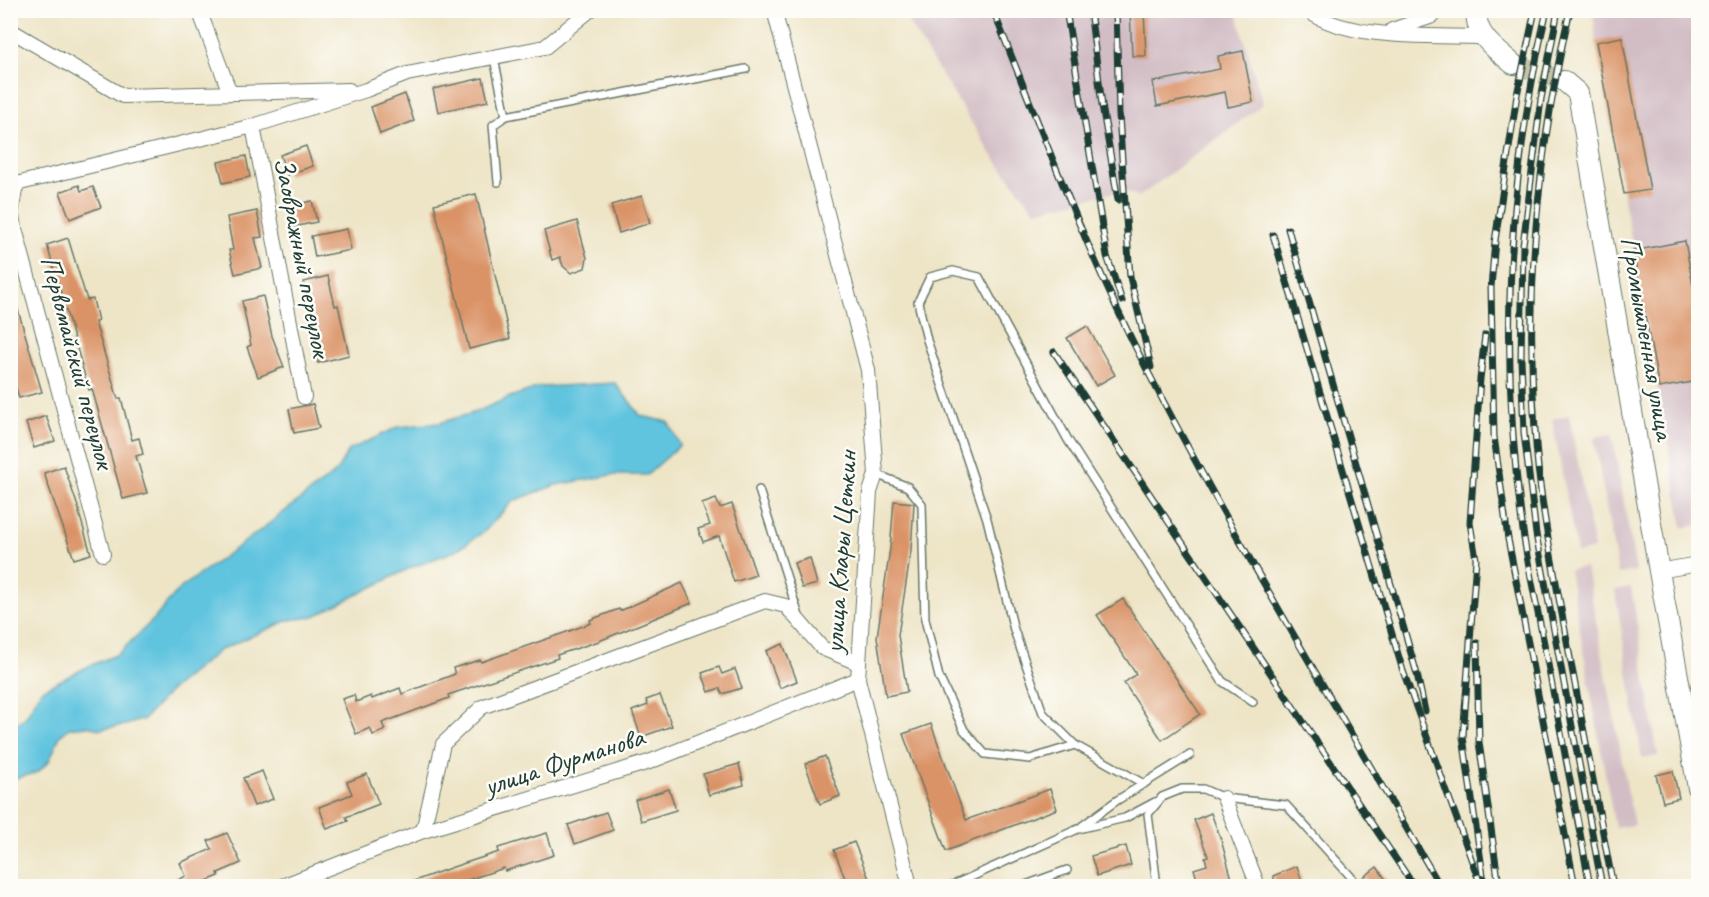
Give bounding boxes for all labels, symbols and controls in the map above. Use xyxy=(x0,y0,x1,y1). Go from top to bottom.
street label: Заовражный переулок xyxy=(266,154,340,363)
street label: Промышленная улица xyxy=(1613,234,1684,445)
street label: Первомайский переулок xyxy=(33,252,124,475)
street label: улица Клары Цеткин xyxy=(815,447,865,656)
street label: улица Фурманова xyxy=(478,718,650,804)

